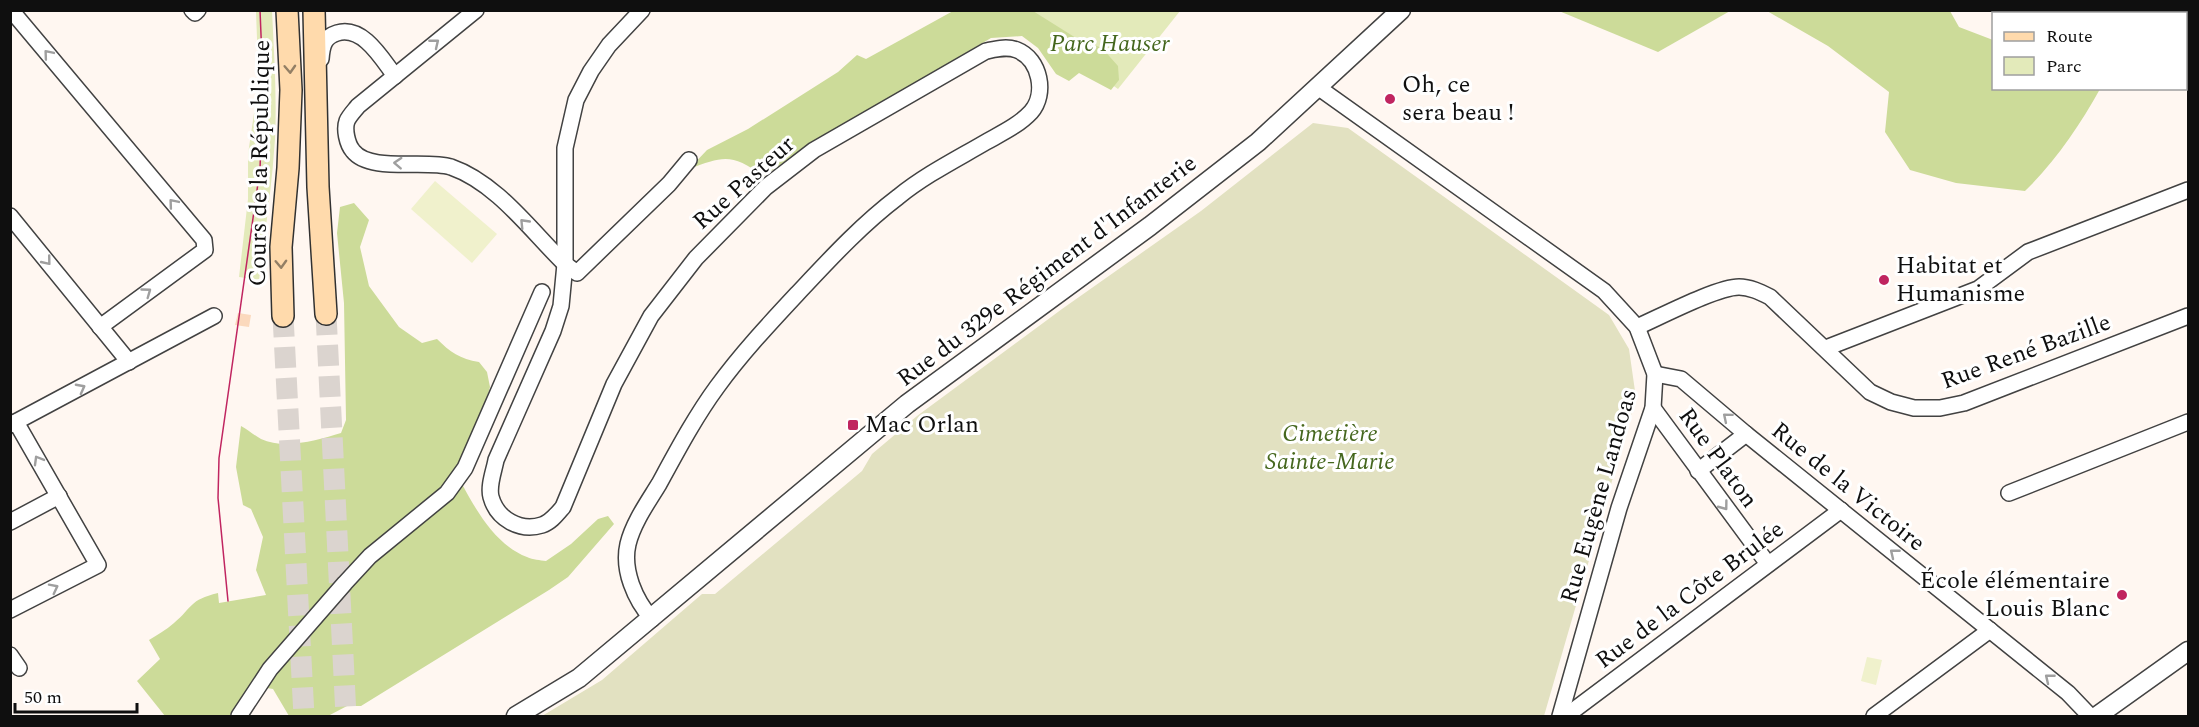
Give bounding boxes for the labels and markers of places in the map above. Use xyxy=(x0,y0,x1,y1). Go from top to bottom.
place label: Oh, ce sera beau ! xyxy=(1402,67,1514,131)
marker: Oh, ce sera beau ! xyxy=(1383,92,1397,106)
place label: Habitat et Humanisme xyxy=(1896,248,2025,312)
marker: Habitat et Humanisme xyxy=(1877,273,1891,287)
place label: Mac Orlan xyxy=(865,407,979,443)
marker: Mac Orlan xyxy=(846,418,860,432)
place label: École élémentaire Louis Blanc xyxy=(1920,563,2110,627)
marker: École élémentaire Louis Blanc xyxy=(2115,588,2129,602)

